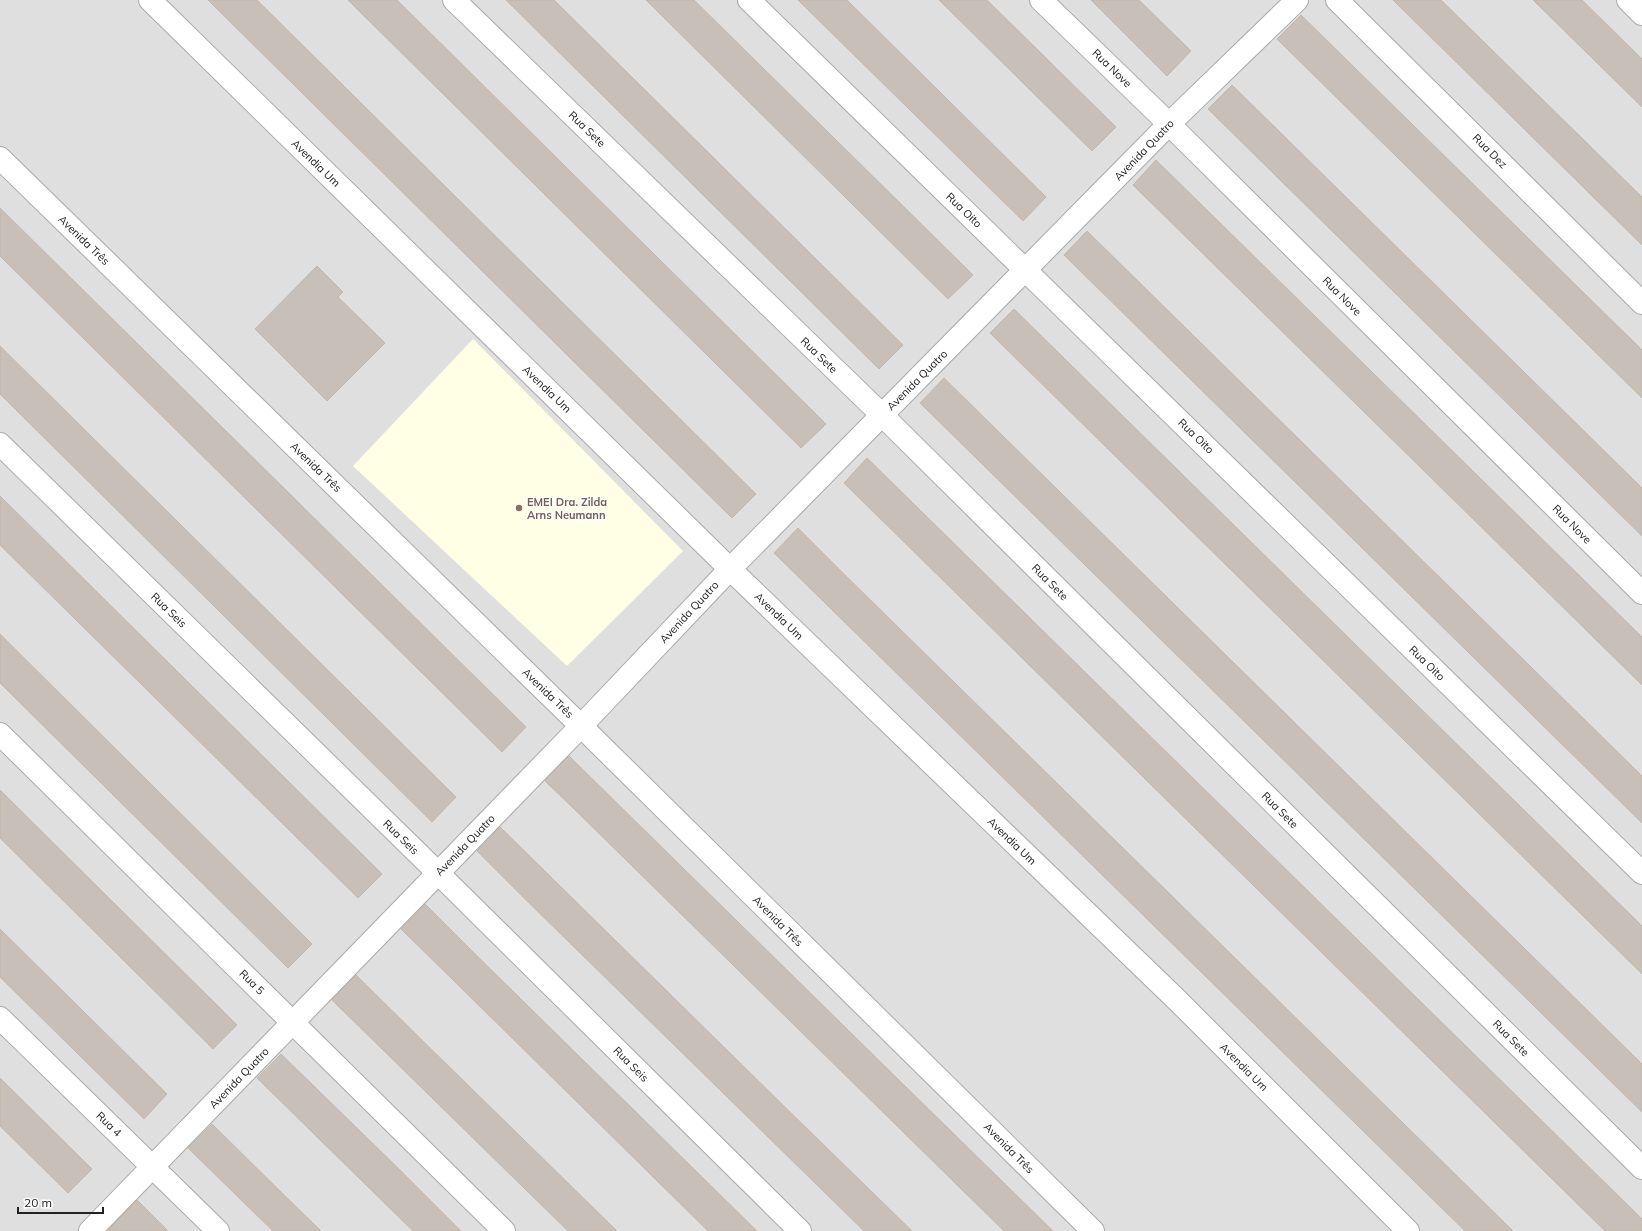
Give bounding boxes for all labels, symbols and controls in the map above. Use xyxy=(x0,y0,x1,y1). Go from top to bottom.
street label: Rua Nove xyxy=(1089,46,1135,90)
street label: Rua Sete xyxy=(566,108,608,150)
street label: Avenida Quatro xyxy=(1111,116,1177,184)
street label: Rua Dez xyxy=(1470,131,1510,171)
street label: Avendia Um xyxy=(289,136,343,190)
street label: Rua Oito xyxy=(943,189,985,231)
street label: Avenida Três xyxy=(55,212,113,268)
street label: Rua Nove xyxy=(1320,274,1364,318)
street label: Rua Sete xyxy=(798,334,840,376)
street label: Avenida Quatro xyxy=(884,347,950,413)
street label: Avendia Um xyxy=(520,362,574,416)
street label: Rua Oito xyxy=(1175,415,1217,457)
street label: Avenida Três xyxy=(287,439,345,495)
place label: EMEI Dra. Zilda Arns Neumann xyxy=(527,495,607,522)
street label: Rua Nove xyxy=(1550,502,1594,546)
marker: EMEI Dra. Zilda Arns Neumann xyxy=(514,503,524,513)
street label: Rua Sete xyxy=(1029,561,1071,603)
street label: Avenida Quatro xyxy=(657,578,721,646)
street label: Avendia Um xyxy=(752,589,806,643)
street label: Rua Seis xyxy=(148,590,190,630)
street label: Rua Oito xyxy=(1406,642,1448,684)
street label: Avenida Três xyxy=(519,665,577,721)
street label: Rua Sete xyxy=(1259,789,1301,831)
street label: Avenida Quatro xyxy=(432,811,498,879)
street label: Avendia Um xyxy=(985,814,1039,868)
street label: Rua Seis xyxy=(380,817,422,857)
street label: Avenida Três xyxy=(750,893,806,949)
street label: Rua 5 xyxy=(236,966,268,998)
street label: Rua Sete xyxy=(1490,1017,1532,1059)
street label: Avendia Um xyxy=(1217,1040,1271,1094)
street label: Rua Seis xyxy=(610,1043,652,1085)
street label: Avenida Quatro xyxy=(206,1044,272,1112)
street label: Rua 4 xyxy=(93,1109,125,1140)
street label: Avenida Três xyxy=(981,1120,1037,1176)
scale bar xyxy=(18,1189,103,1215)
text: 20 m xyxy=(24,1195,52,1210)

